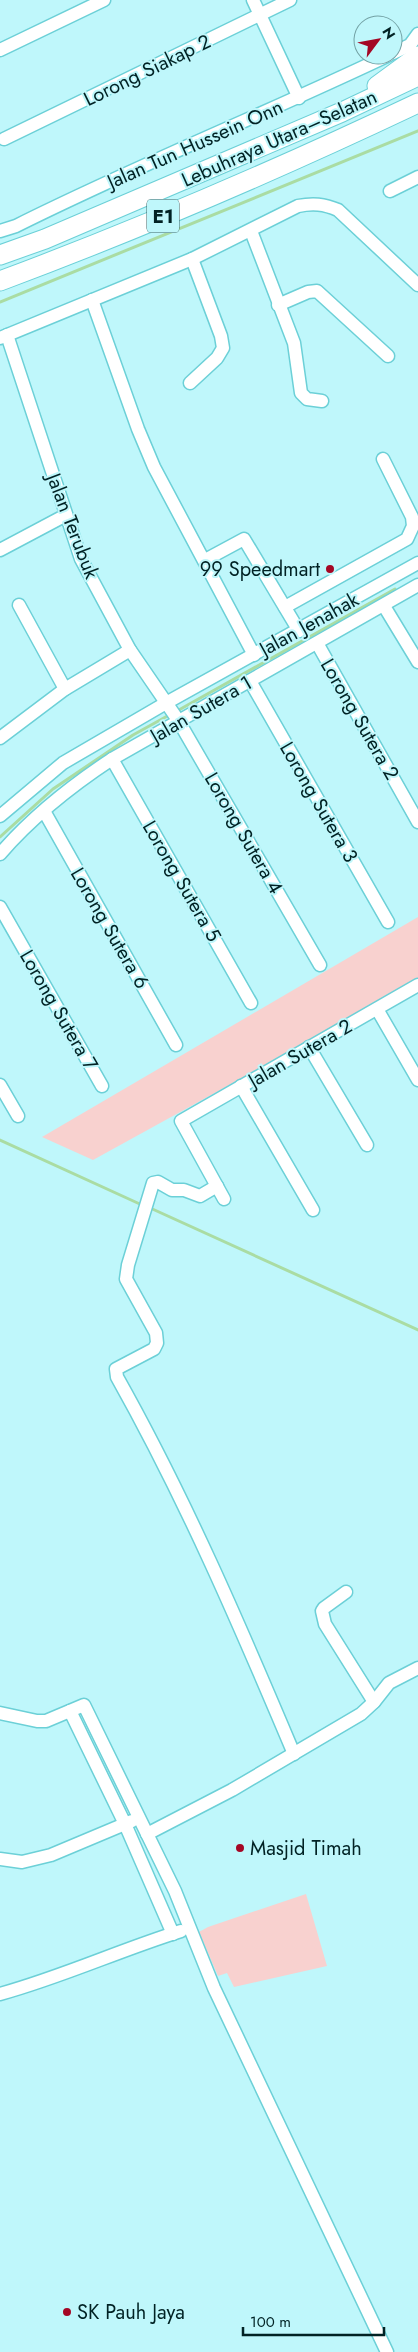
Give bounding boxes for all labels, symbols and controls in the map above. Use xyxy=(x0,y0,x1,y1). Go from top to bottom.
north arrow xyxy=(353,15,403,65)
text: N xyxy=(378,23,400,43)
street label: Lorong Siakap 2 xyxy=(79,27,216,114)
street label: Lebuhraya Utara–Selatan xyxy=(177,82,382,195)
street label: Jalan Tun Hussein Onn xyxy=(100,93,288,197)
road number: E1 xyxy=(147,200,179,232)
street label: Jalan Terubuk xyxy=(38,466,106,583)
place label: 99 Speedmart xyxy=(200,555,320,584)
marker: 99 Speedmart xyxy=(324,563,336,575)
street label: Jalan Jenahak xyxy=(252,585,364,665)
street label: Lorong Sutera 2 xyxy=(313,653,406,785)
street label: Jalan Sutera 1 xyxy=(142,669,258,752)
street label: Lorong Sutera 3 xyxy=(272,736,365,868)
street label: Lorong Sutera 4 xyxy=(197,767,290,900)
street label: Lorong Sutera 5 xyxy=(135,815,228,947)
street label: Lorong Sutera 6 xyxy=(63,862,156,994)
street label: Lorong Sutera 7 xyxy=(12,945,105,1076)
street label: Jalan Sutera 2 xyxy=(240,1012,358,1096)
place label: Masjid Timah xyxy=(250,1834,362,1863)
marker: Masjid Timah xyxy=(234,1842,246,1854)
place label: SK Pauh Jaya xyxy=(77,2298,185,2327)
scale bar xyxy=(243,2304,384,2336)
marker: SK Pauh Jaya xyxy=(61,2306,73,2318)
text: 100 m xyxy=(250,2311,291,2333)

